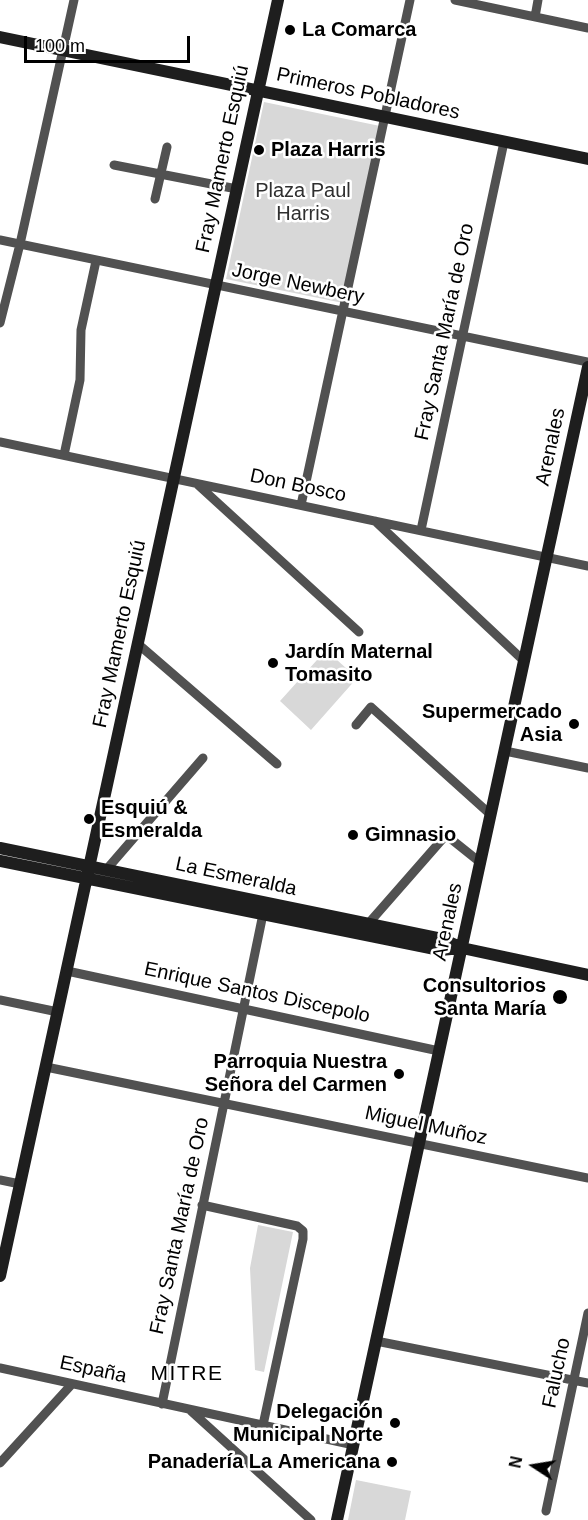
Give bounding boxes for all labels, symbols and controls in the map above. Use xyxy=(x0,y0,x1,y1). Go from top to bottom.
place label: La Comarca xyxy=(302,18,416,42)
marker: La Comarca xyxy=(283,23,297,37)
scale bar xyxy=(27,24,194,62)
text: 100 m xyxy=(35,36,85,56)
street label: Fray Mamerto Esquiú xyxy=(191,63,255,255)
street label: Primeros Pobladores xyxy=(274,63,462,125)
place label: Plaza Harris xyxy=(271,138,386,162)
marker: Plaza Harris xyxy=(252,143,266,157)
park label: Plaza Paul Harris xyxy=(255,179,351,226)
street label: Fray Santa María de Oro xyxy=(410,221,480,443)
street label: Jorge Newbery xyxy=(230,258,366,310)
street label: Arenales xyxy=(531,406,571,488)
street label: Don Bosco xyxy=(248,464,348,508)
street label: Fray Mamerto Esquiú xyxy=(88,538,152,730)
place label: Jardín Maternal Tomasito xyxy=(285,640,433,687)
marker: Jardín Maternal Tomasito xyxy=(266,656,280,670)
place label: Supermercado Asia xyxy=(422,700,562,747)
marker: Supermercado Asia xyxy=(567,717,581,731)
place label: Esquiú & Esmeralda xyxy=(101,796,202,843)
marker: Esquiú & Esmeralda xyxy=(82,812,96,826)
place label: Gimnasio xyxy=(365,823,456,847)
marker: Gimnasio xyxy=(346,828,360,842)
street label: La Esmeralda xyxy=(173,852,299,902)
street label: Arenales xyxy=(428,881,468,963)
street label: Enrique Santos Discepolo xyxy=(142,957,372,1029)
place label: Consultorios Santa María xyxy=(423,974,546,1021)
marker: Consultorios Santa María xyxy=(551,988,569,1006)
place label: Parroquia Nuestra Señora del Carmen xyxy=(205,1050,387,1097)
marker: Parroquia Nuestra Señora del Carmen xyxy=(392,1067,406,1081)
street label: Miguel Muñoz xyxy=(363,1101,489,1151)
street label: Fray Santa María de Oro xyxy=(145,1115,215,1337)
street label: Falucho xyxy=(538,1336,576,1410)
street label: España xyxy=(57,1351,129,1389)
district label: MITRE xyxy=(151,1361,223,1387)
place label: Delegación Municipal Norte xyxy=(233,1400,383,1447)
marker: Delegación Municipal Norte xyxy=(388,1416,402,1430)
north arrow xyxy=(504,1436,564,1496)
place label: Panadería La Americana xyxy=(148,1450,380,1474)
marker: Panadería La Americana xyxy=(385,1455,399,1469)
text: N xyxy=(506,1455,525,1470)

